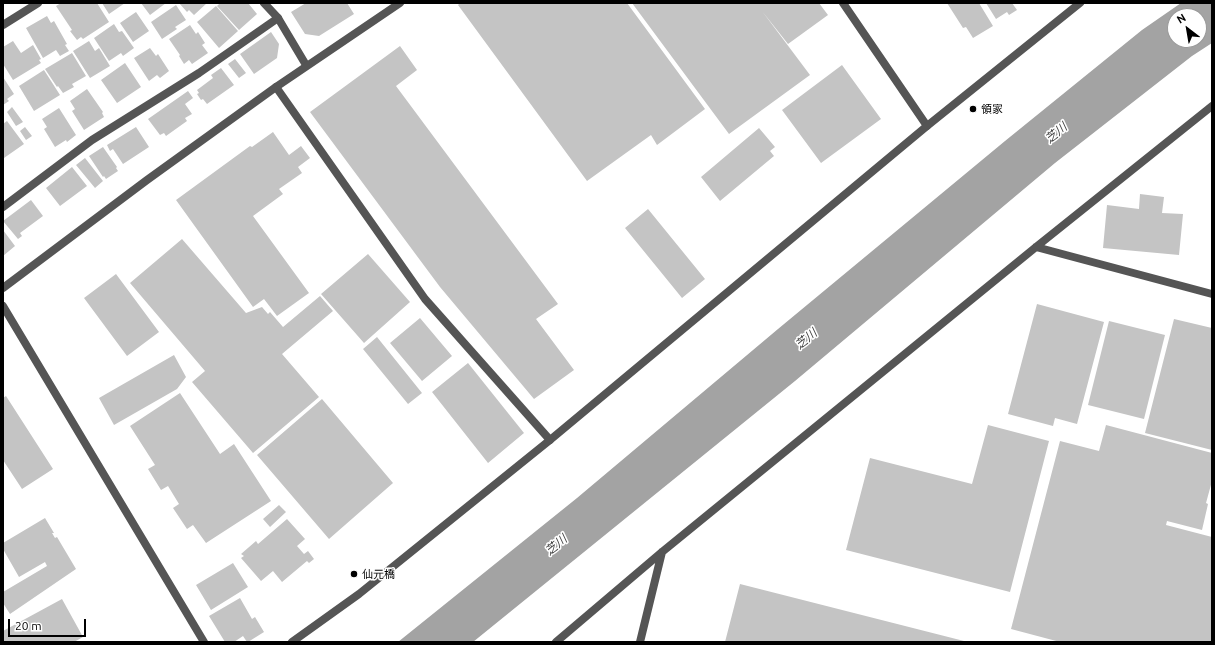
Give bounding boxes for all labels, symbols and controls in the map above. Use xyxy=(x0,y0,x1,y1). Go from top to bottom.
north arrow xyxy=(1167,8,1207,48)
text: N xyxy=(1175,11,1188,26)
place label: 領家 xyxy=(981,102,1003,116)
marker: 領家 xyxy=(968,104,978,114)
water label: 芝川 xyxy=(1042,120,1070,146)
water label: 芝川 xyxy=(792,326,820,352)
water label: 芝川 xyxy=(542,532,570,558)
place label: 仙元橋 xyxy=(362,567,395,581)
marker: 仙元橋 xyxy=(349,569,359,579)
scale bar xyxy=(10,611,88,637)
text: 20 m xyxy=(15,619,42,632)

